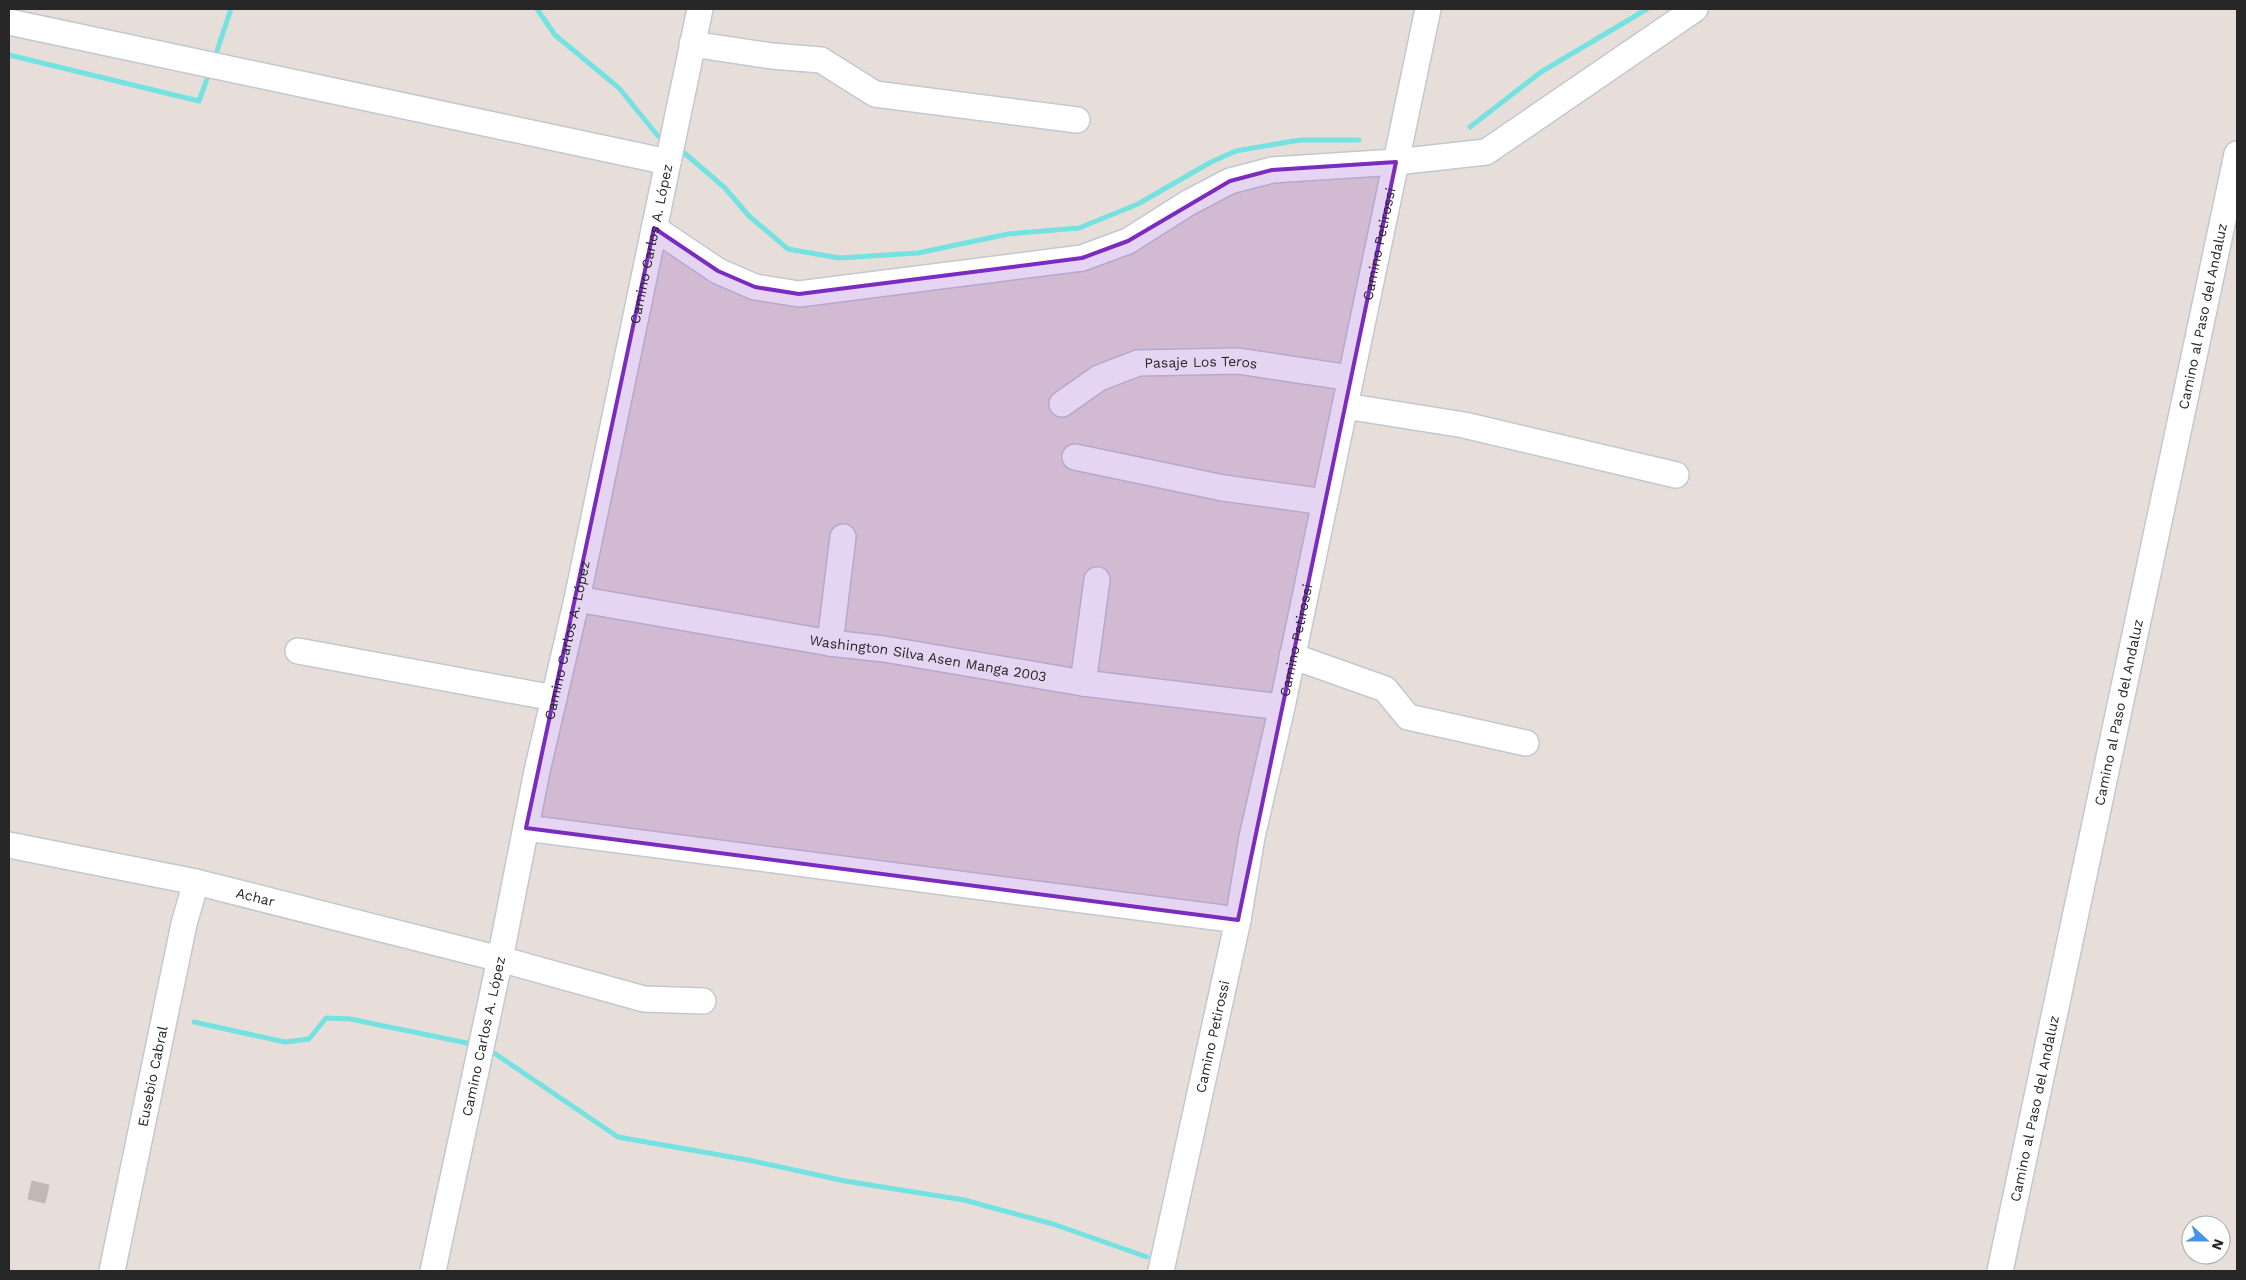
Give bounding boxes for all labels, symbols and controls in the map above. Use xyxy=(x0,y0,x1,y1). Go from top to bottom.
street label: Camino Carlos A. López xyxy=(627,163,675,325)
street label: Camino Petirossi xyxy=(1359,186,1398,302)
street label: Camino al Paso del Andaluz xyxy=(2175,222,2230,411)
street label: Pasaje Los Teros xyxy=(1144,353,1258,372)
street label: Camino Carlos A. López xyxy=(541,559,593,721)
street label: Camino Petirossi xyxy=(1276,583,1316,698)
street label: Camino al Paso del Andaluz xyxy=(2091,618,2146,807)
street label: Washington Silva Asen Manga 2003 xyxy=(808,632,1048,685)
street label: Achar xyxy=(234,884,277,910)
street label: Camino Carlos A. López xyxy=(458,955,508,1118)
street label: Camino Petirossi xyxy=(1192,979,1233,1094)
street label: Camino al Paso del Andaluz xyxy=(2007,1014,2062,1203)
street label: Eusebio Cabral xyxy=(134,1024,171,1128)
north arrow xyxy=(2181,1215,2231,1265)
text: N xyxy=(2209,1237,2227,1252)

